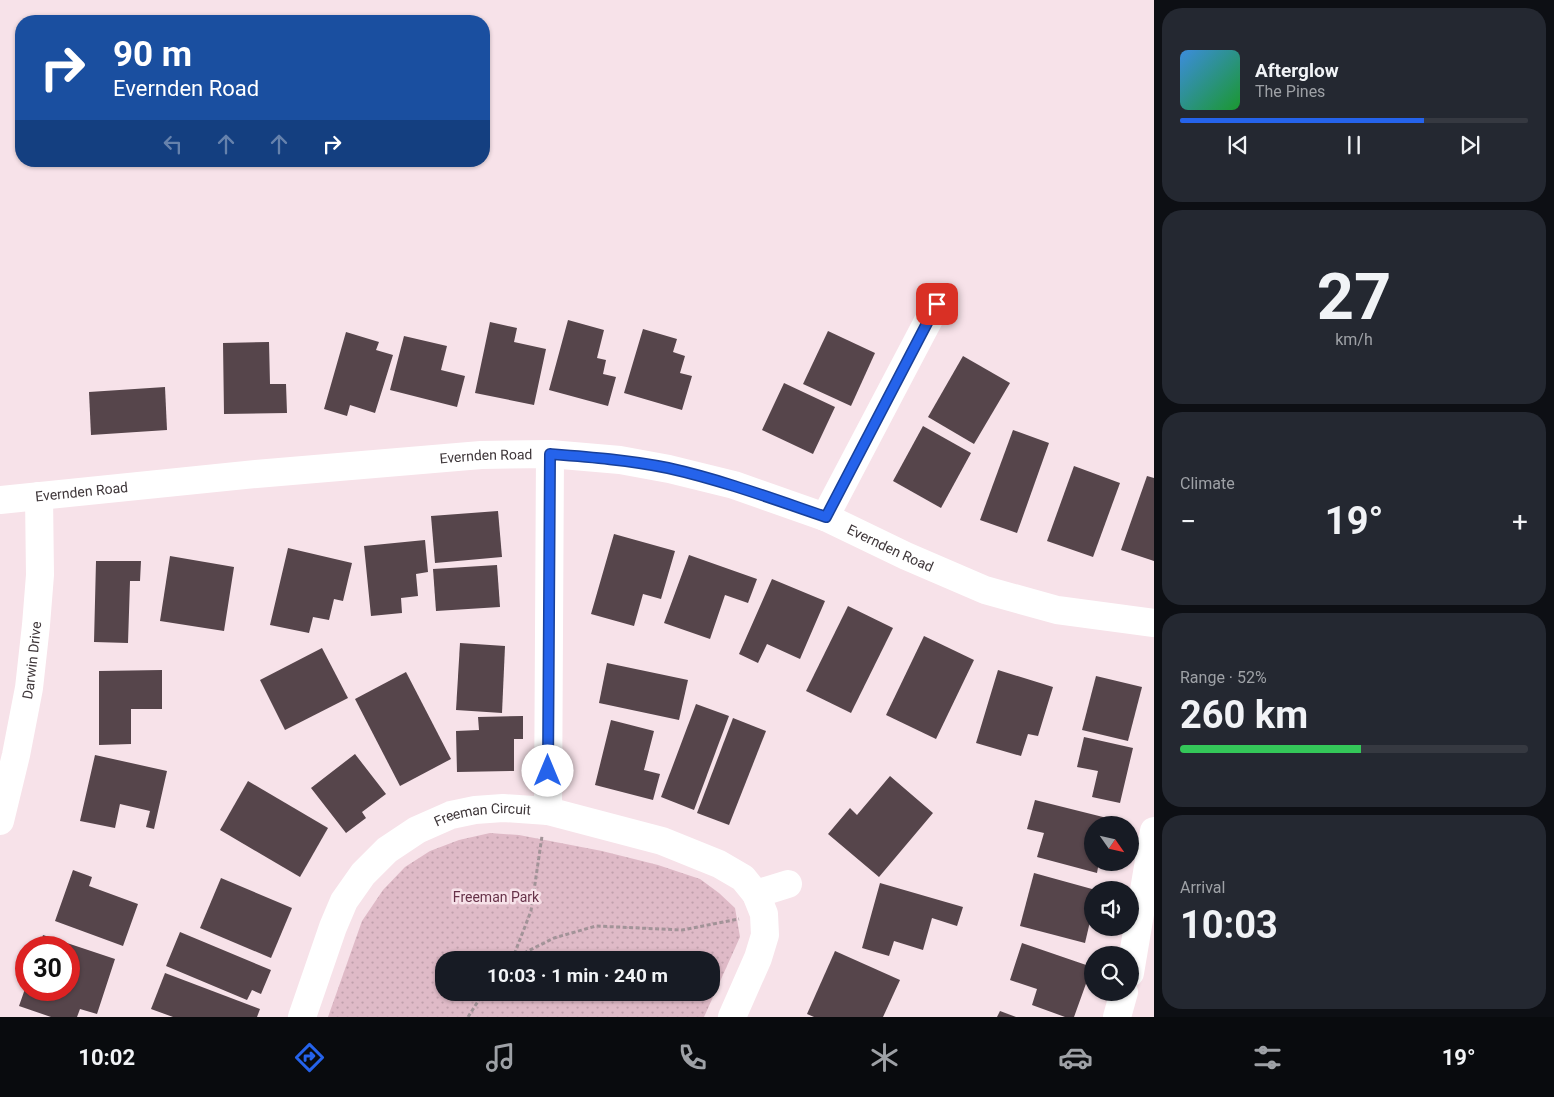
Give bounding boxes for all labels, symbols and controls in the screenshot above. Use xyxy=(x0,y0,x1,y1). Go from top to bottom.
text: 90 m xyxy=(113,34,192,75)
icon: right xyxy=(30,35,95,100)
text: Afterglow xyxy=(1255,59,1339,82)
text: Evernden Road xyxy=(113,76,259,101)
text: The Pines xyxy=(1255,82,1325,101)
icon: left xyxy=(159,130,187,158)
icon: ahead xyxy=(212,130,240,158)
icon: ahead xyxy=(265,130,293,158)
icon: right xyxy=(318,130,346,158)
icon: previous xyxy=(1224,131,1252,159)
icon: pause xyxy=(1340,131,1368,159)
icon: next xyxy=(1456,131,1484,159)
text: 27 xyxy=(1317,259,1391,335)
pin xyxy=(916,283,958,325)
icon: arrive xyxy=(923,290,951,318)
text: km/h xyxy=(1335,330,1373,349)
street label: Evernden Road xyxy=(439,446,533,466)
text: Climate xyxy=(1180,474,1235,493)
street label: Evernden Road xyxy=(34,479,129,504)
text: 19° xyxy=(1325,499,1383,543)
text: − xyxy=(1180,505,1196,538)
text: + xyxy=(1512,505,1528,538)
street label: Evernden Road xyxy=(845,521,936,575)
street label: Darwin Drive xyxy=(19,621,44,701)
text: Range · 52% xyxy=(1180,668,1267,687)
text: 260 km xyxy=(1180,693,1308,737)
position arrow xyxy=(521,744,573,796)
street label: Freeman Circuit xyxy=(431,800,532,829)
north arrow xyxy=(1084,816,1139,871)
map controls xyxy=(1084,816,1139,1001)
text: Arrival xyxy=(1180,878,1225,897)
button: sound xyxy=(1084,881,1139,936)
park label: Freeman Park xyxy=(453,889,540,905)
text: 10:03 xyxy=(1180,903,1278,947)
speed limit sign: 30 xyxy=(15,936,80,1001)
button: search xyxy=(1084,946,1139,1001)
text: 10:03 · 1 min · 240 m xyxy=(487,964,668,987)
icon: directions xyxy=(292,1040,327,1075)
icon: music xyxy=(483,1040,518,1075)
icon: phone xyxy=(675,1040,710,1075)
icon: climate xyxy=(867,1040,902,1075)
icon: car xyxy=(1058,1040,1093,1075)
icon: filters xyxy=(1250,1040,1285,1075)
text: 10:02 xyxy=(78,1045,135,1070)
text: 19° xyxy=(1442,1045,1476,1070)

